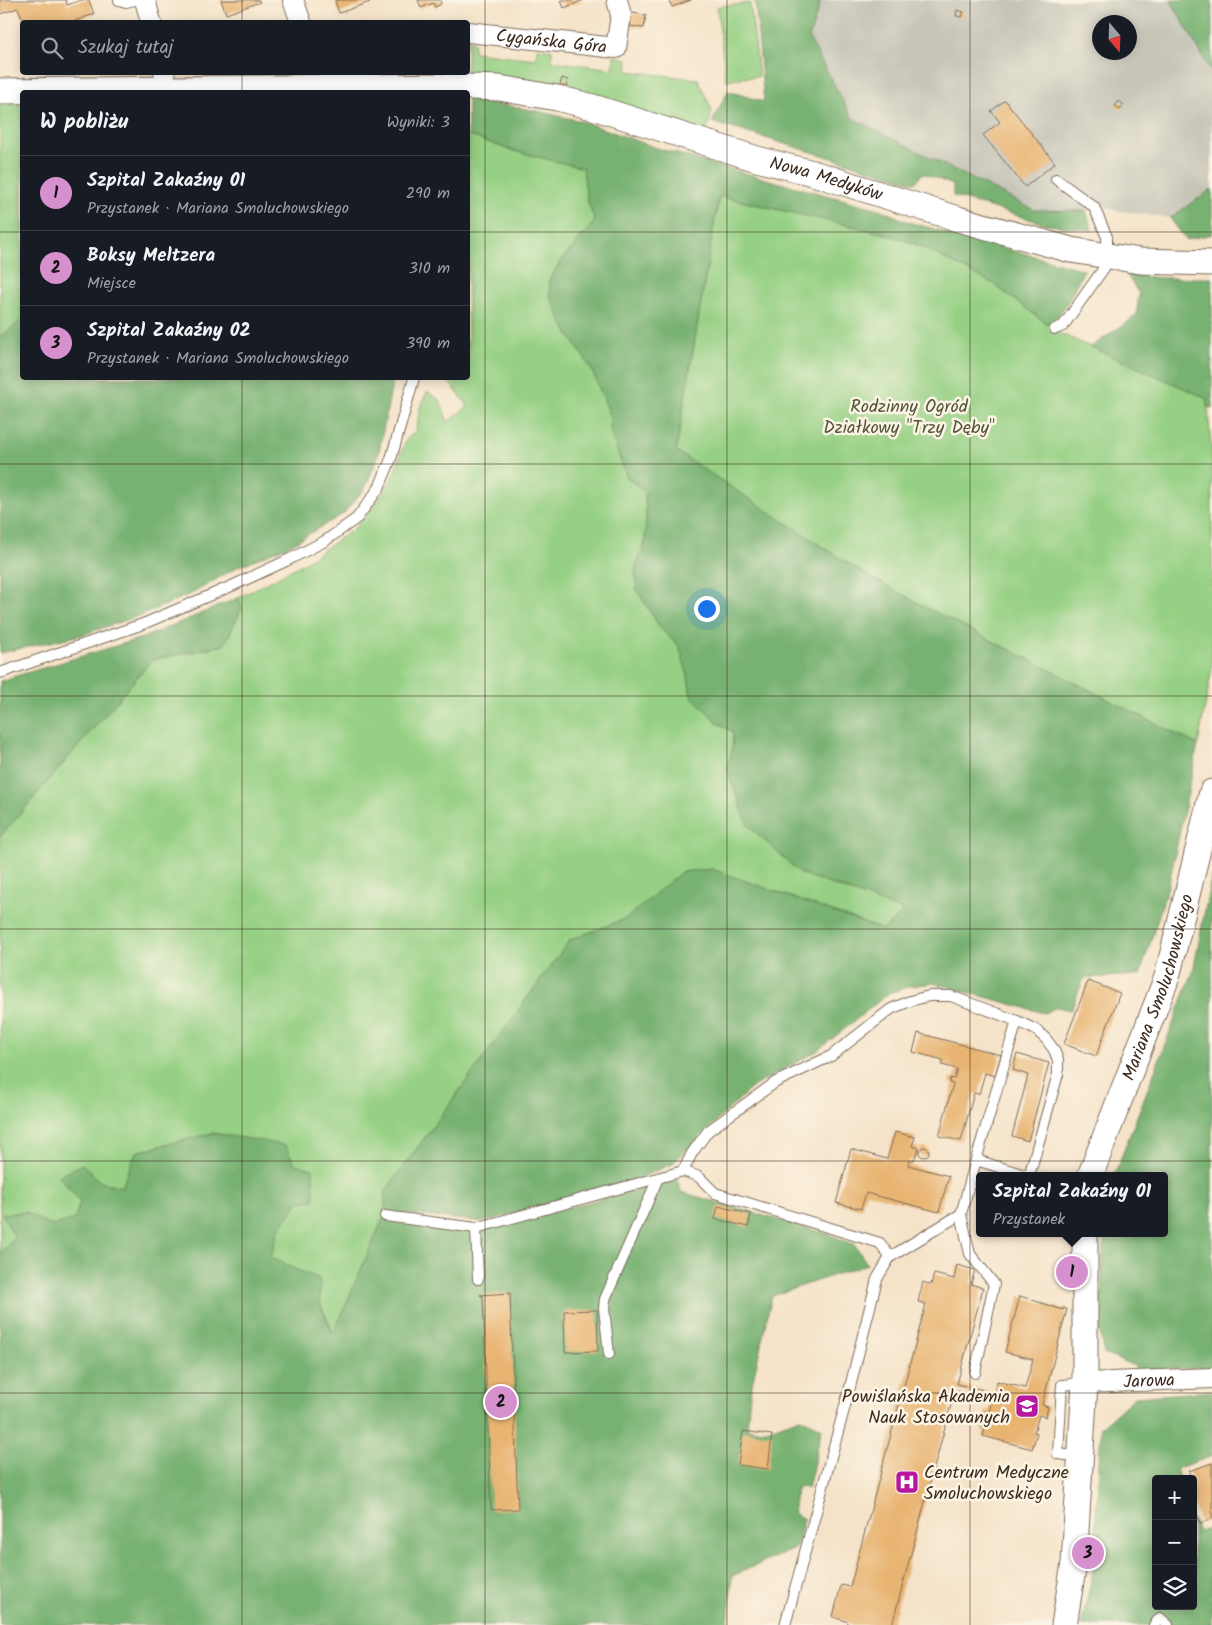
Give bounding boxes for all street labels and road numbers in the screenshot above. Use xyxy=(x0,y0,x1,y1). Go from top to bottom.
street label: Cygańska Góra xyxy=(495,22,608,63)
street label: Nowa Medyków xyxy=(766,150,887,210)
street label: Mariana Smoluchowskiego xyxy=(1115,891,1203,1085)
street label: Jarowa xyxy=(1123,1366,1175,1397)

